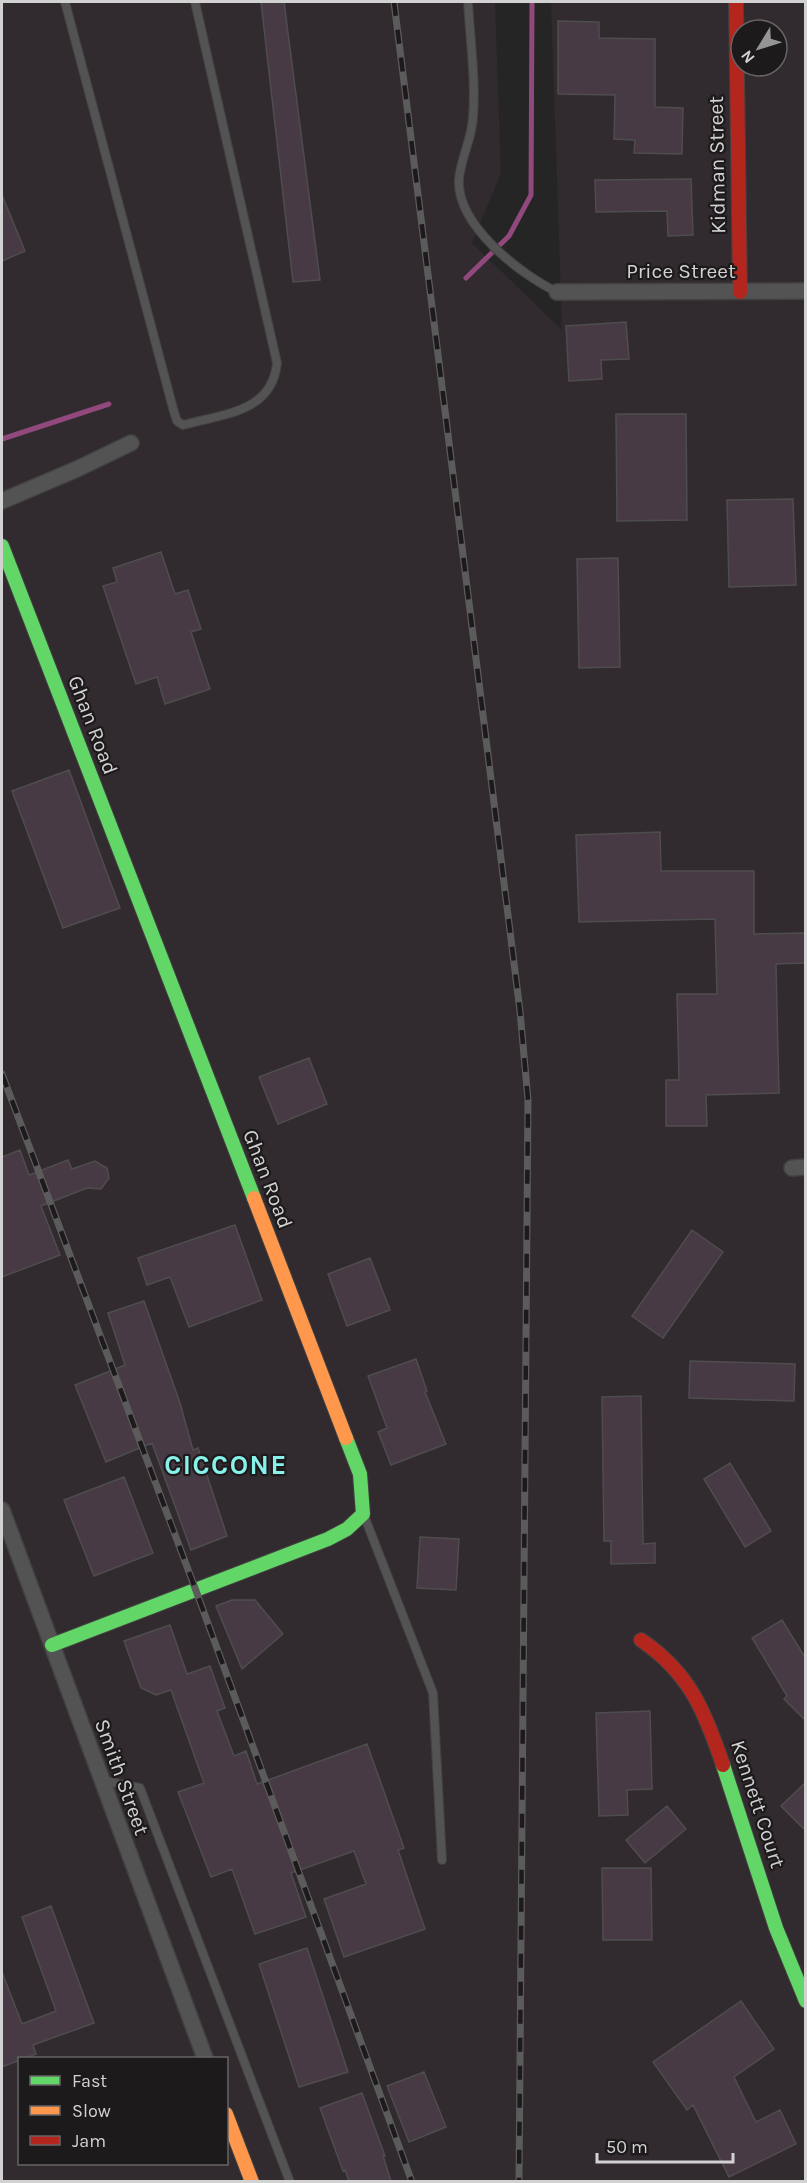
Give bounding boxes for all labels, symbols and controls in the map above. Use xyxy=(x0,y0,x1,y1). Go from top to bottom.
north arrow xyxy=(729,18,789,78)
text: N xyxy=(737,47,759,67)
street label: Kidman Street xyxy=(704,96,730,234)
street label: Price Street xyxy=(626,259,736,283)
street label: Ghan Road xyxy=(63,672,123,778)
street label: Ghan Road xyxy=(238,1126,298,1232)
district label: CICCONE xyxy=(164,1449,288,1481)
street label: Smith Street xyxy=(90,1716,154,1838)
street label: Kennett Court xyxy=(726,1737,790,1871)
legend xyxy=(18,2057,228,2165)
text: Fast xyxy=(72,2070,107,2092)
text: Slow xyxy=(72,2100,111,2122)
scale bar xyxy=(597,2126,734,2164)
text: Jam xyxy=(72,2130,106,2152)
text: 50 m xyxy=(606,2136,648,2158)

